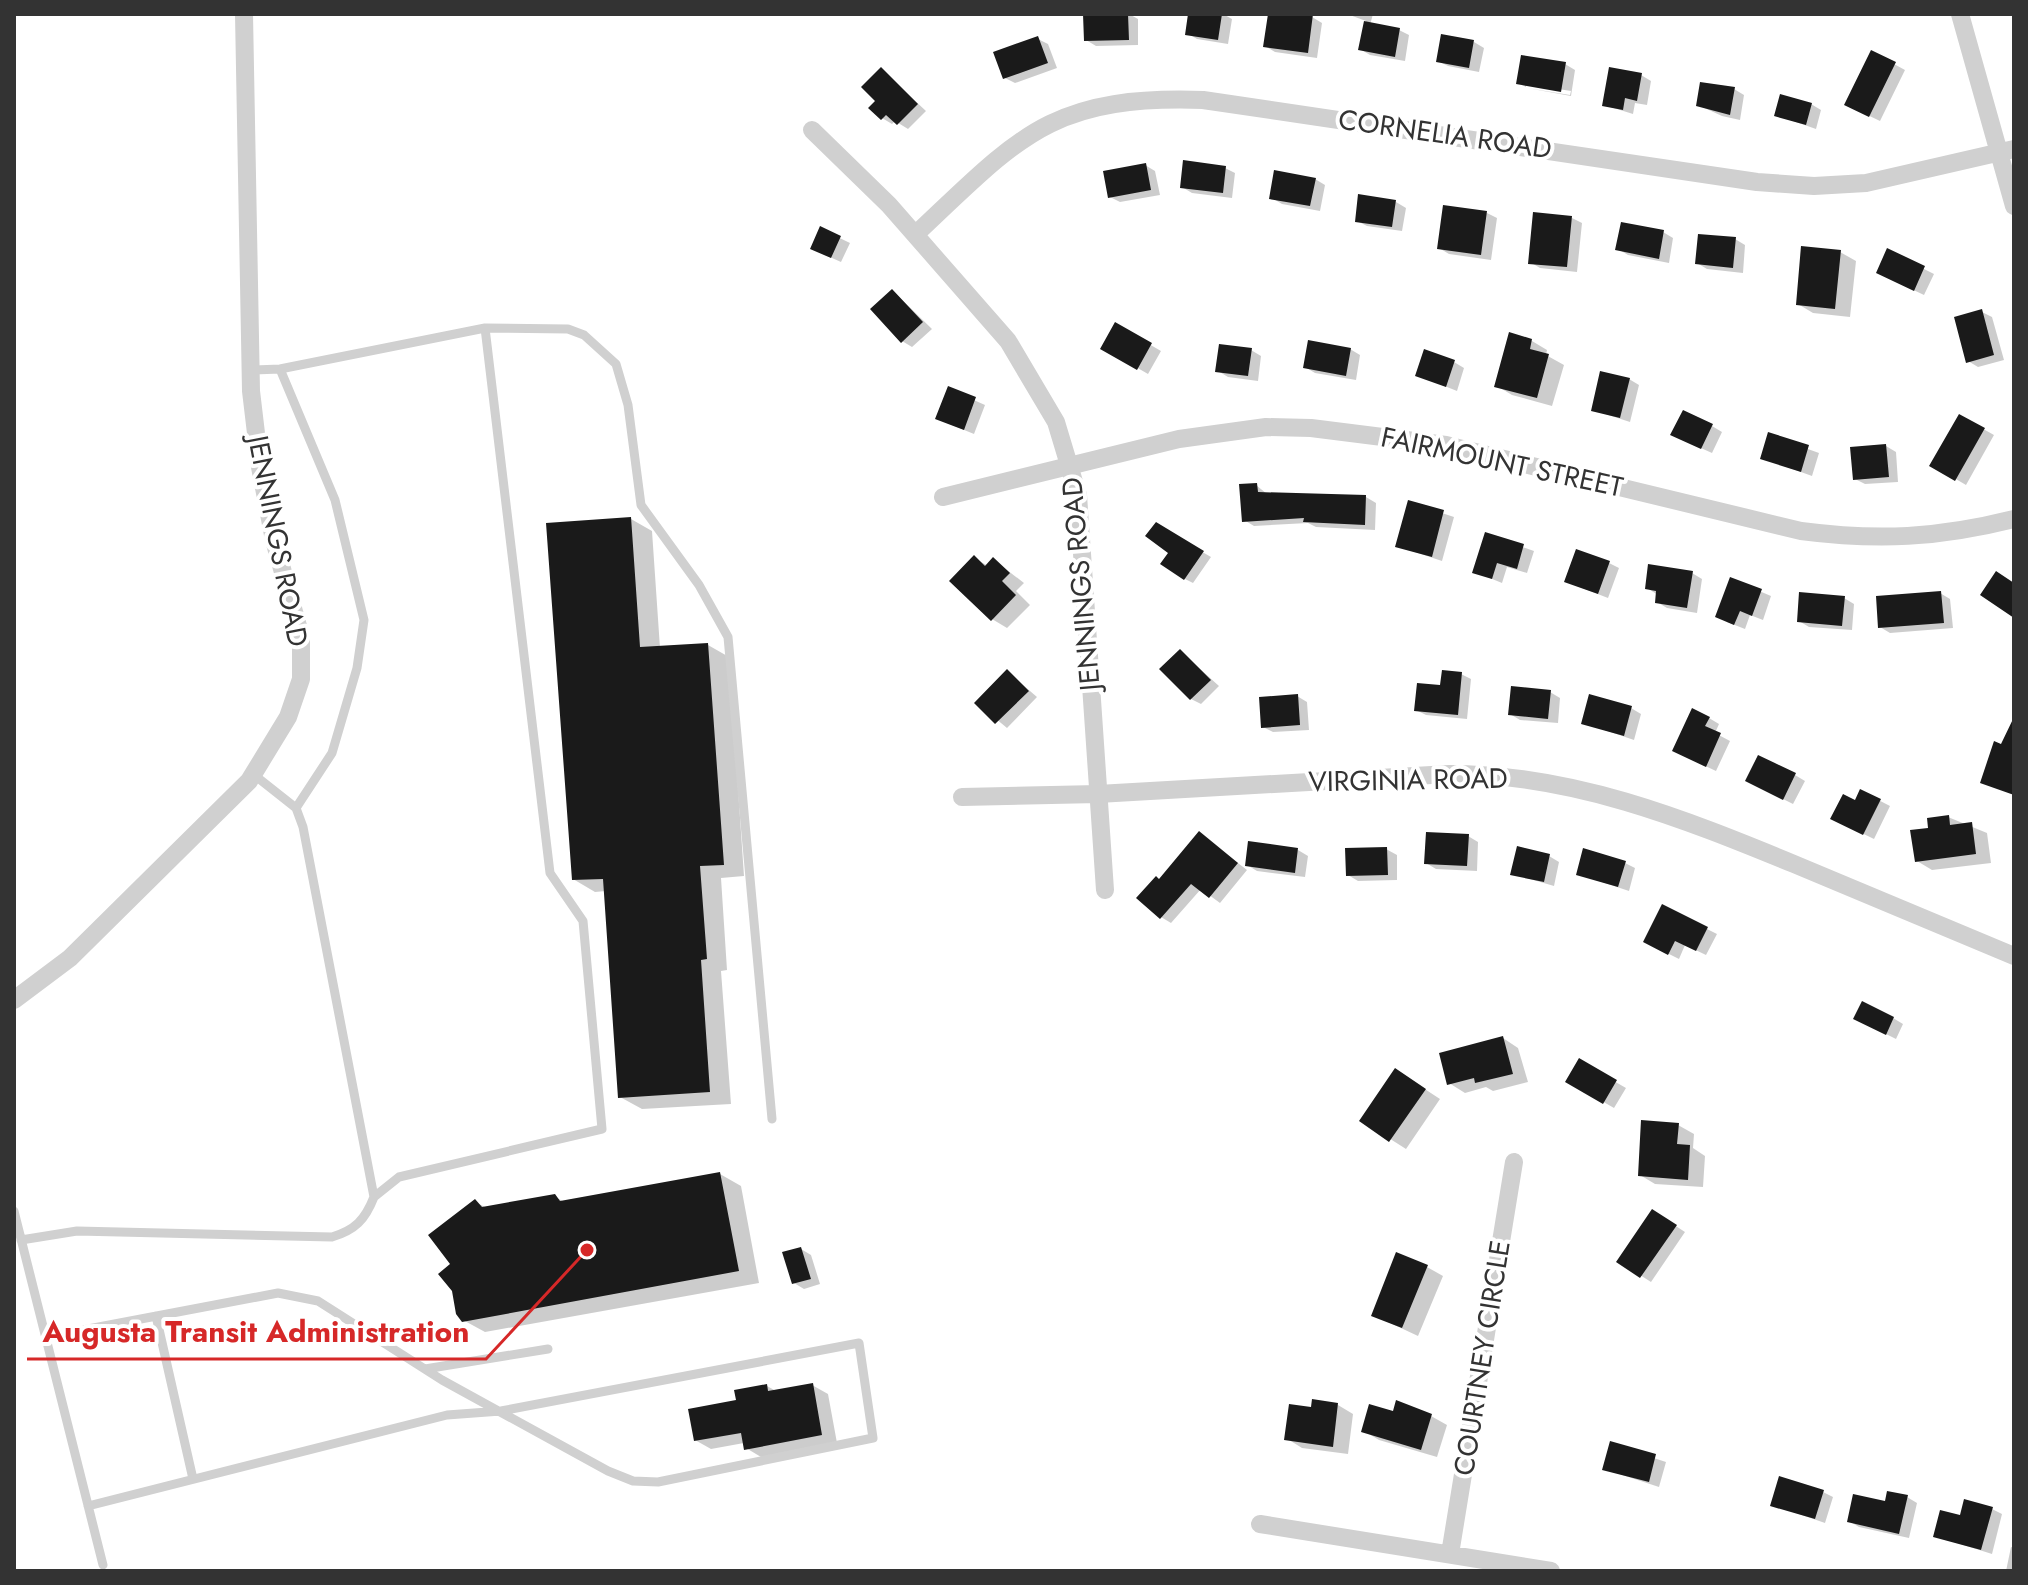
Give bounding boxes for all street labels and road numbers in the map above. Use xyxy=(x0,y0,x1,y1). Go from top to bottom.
street label: CORNELIA ROAD xyxy=(1336,99,1554,169)
street label: FAIRMOUNT STREET xyxy=(1377,416,1627,508)
street label: JENNINGS ROAD xyxy=(237,428,319,650)
street label: JENNINGS ROAD xyxy=(1051,476,1111,696)
street label: VIRGINIA ROAD xyxy=(1308,758,1508,802)
street label: COURTNEY CIRCLE xyxy=(1443,1237,1521,1479)

